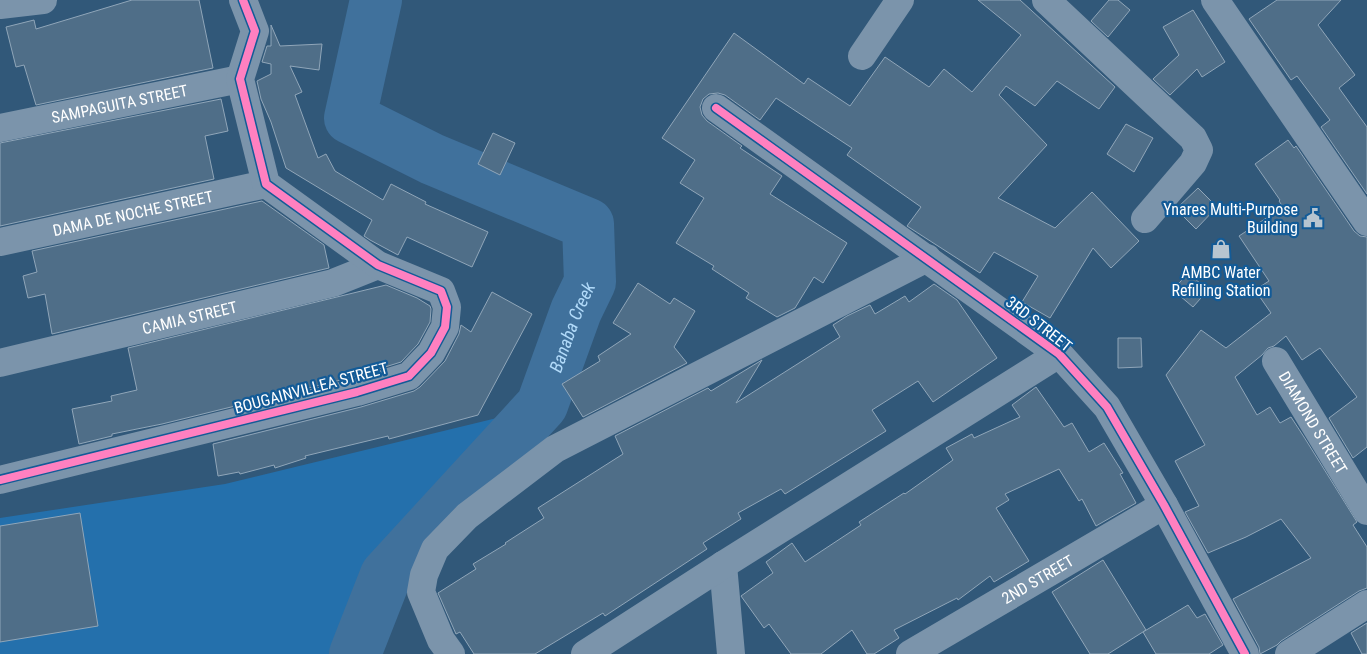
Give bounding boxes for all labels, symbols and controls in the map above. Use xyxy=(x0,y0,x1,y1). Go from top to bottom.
street label: SAMPAGUITA STREET xyxy=(50,80,189,127)
street label: DAMA DE NOCHE STREET xyxy=(51,186,215,240)
place label: Ynares Multi-Purpose Building xyxy=(1163,200,1298,237)
public building icon: Ynares Multi-Purpose Building xyxy=(1302,207,1324,229)
shop icon: AMBC Water Refilling Station xyxy=(1210,238,1232,260)
place label: AMBC Water Refilling Station xyxy=(1171,263,1271,300)
water label: Banaba Creek xyxy=(544,277,599,375)
street label: 3RD STREET xyxy=(1002,292,1076,356)
street label: CAMIA STREET xyxy=(140,297,239,338)
street label: BOUGAINVILLEA STREET xyxy=(232,358,390,418)
street label: DIAMOND STREET xyxy=(1275,368,1352,477)
street label: 2ND STREET xyxy=(998,551,1077,608)

